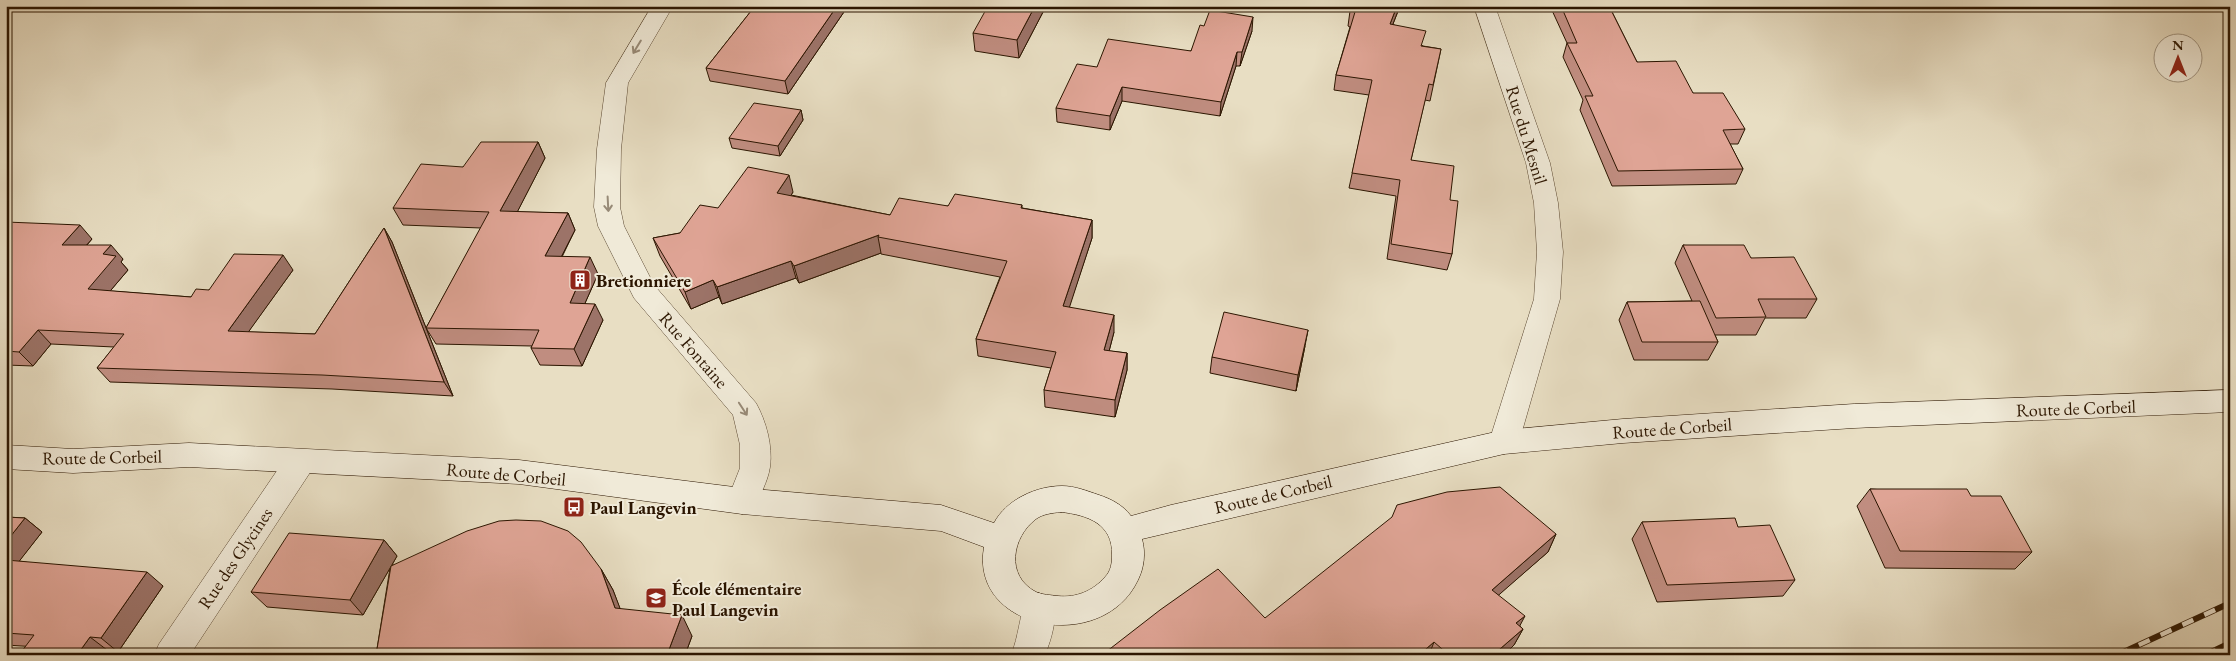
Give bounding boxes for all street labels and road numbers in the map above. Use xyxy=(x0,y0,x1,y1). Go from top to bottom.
street label: Rue du Mesnil xyxy=(1501,83,1553,187)
street label: Rue Fontaine xyxy=(655,307,733,393)
street label: Route de Corbeil xyxy=(2016,394,2136,422)
street label: Route de Corbeil xyxy=(1611,412,1733,444)
street label: Route de Corbeil xyxy=(42,444,162,470)
street label: Route de Corbeil xyxy=(445,457,567,491)
street label: Route de Corbeil xyxy=(1212,469,1334,519)
street label: Rue des Glycines xyxy=(193,503,277,613)

